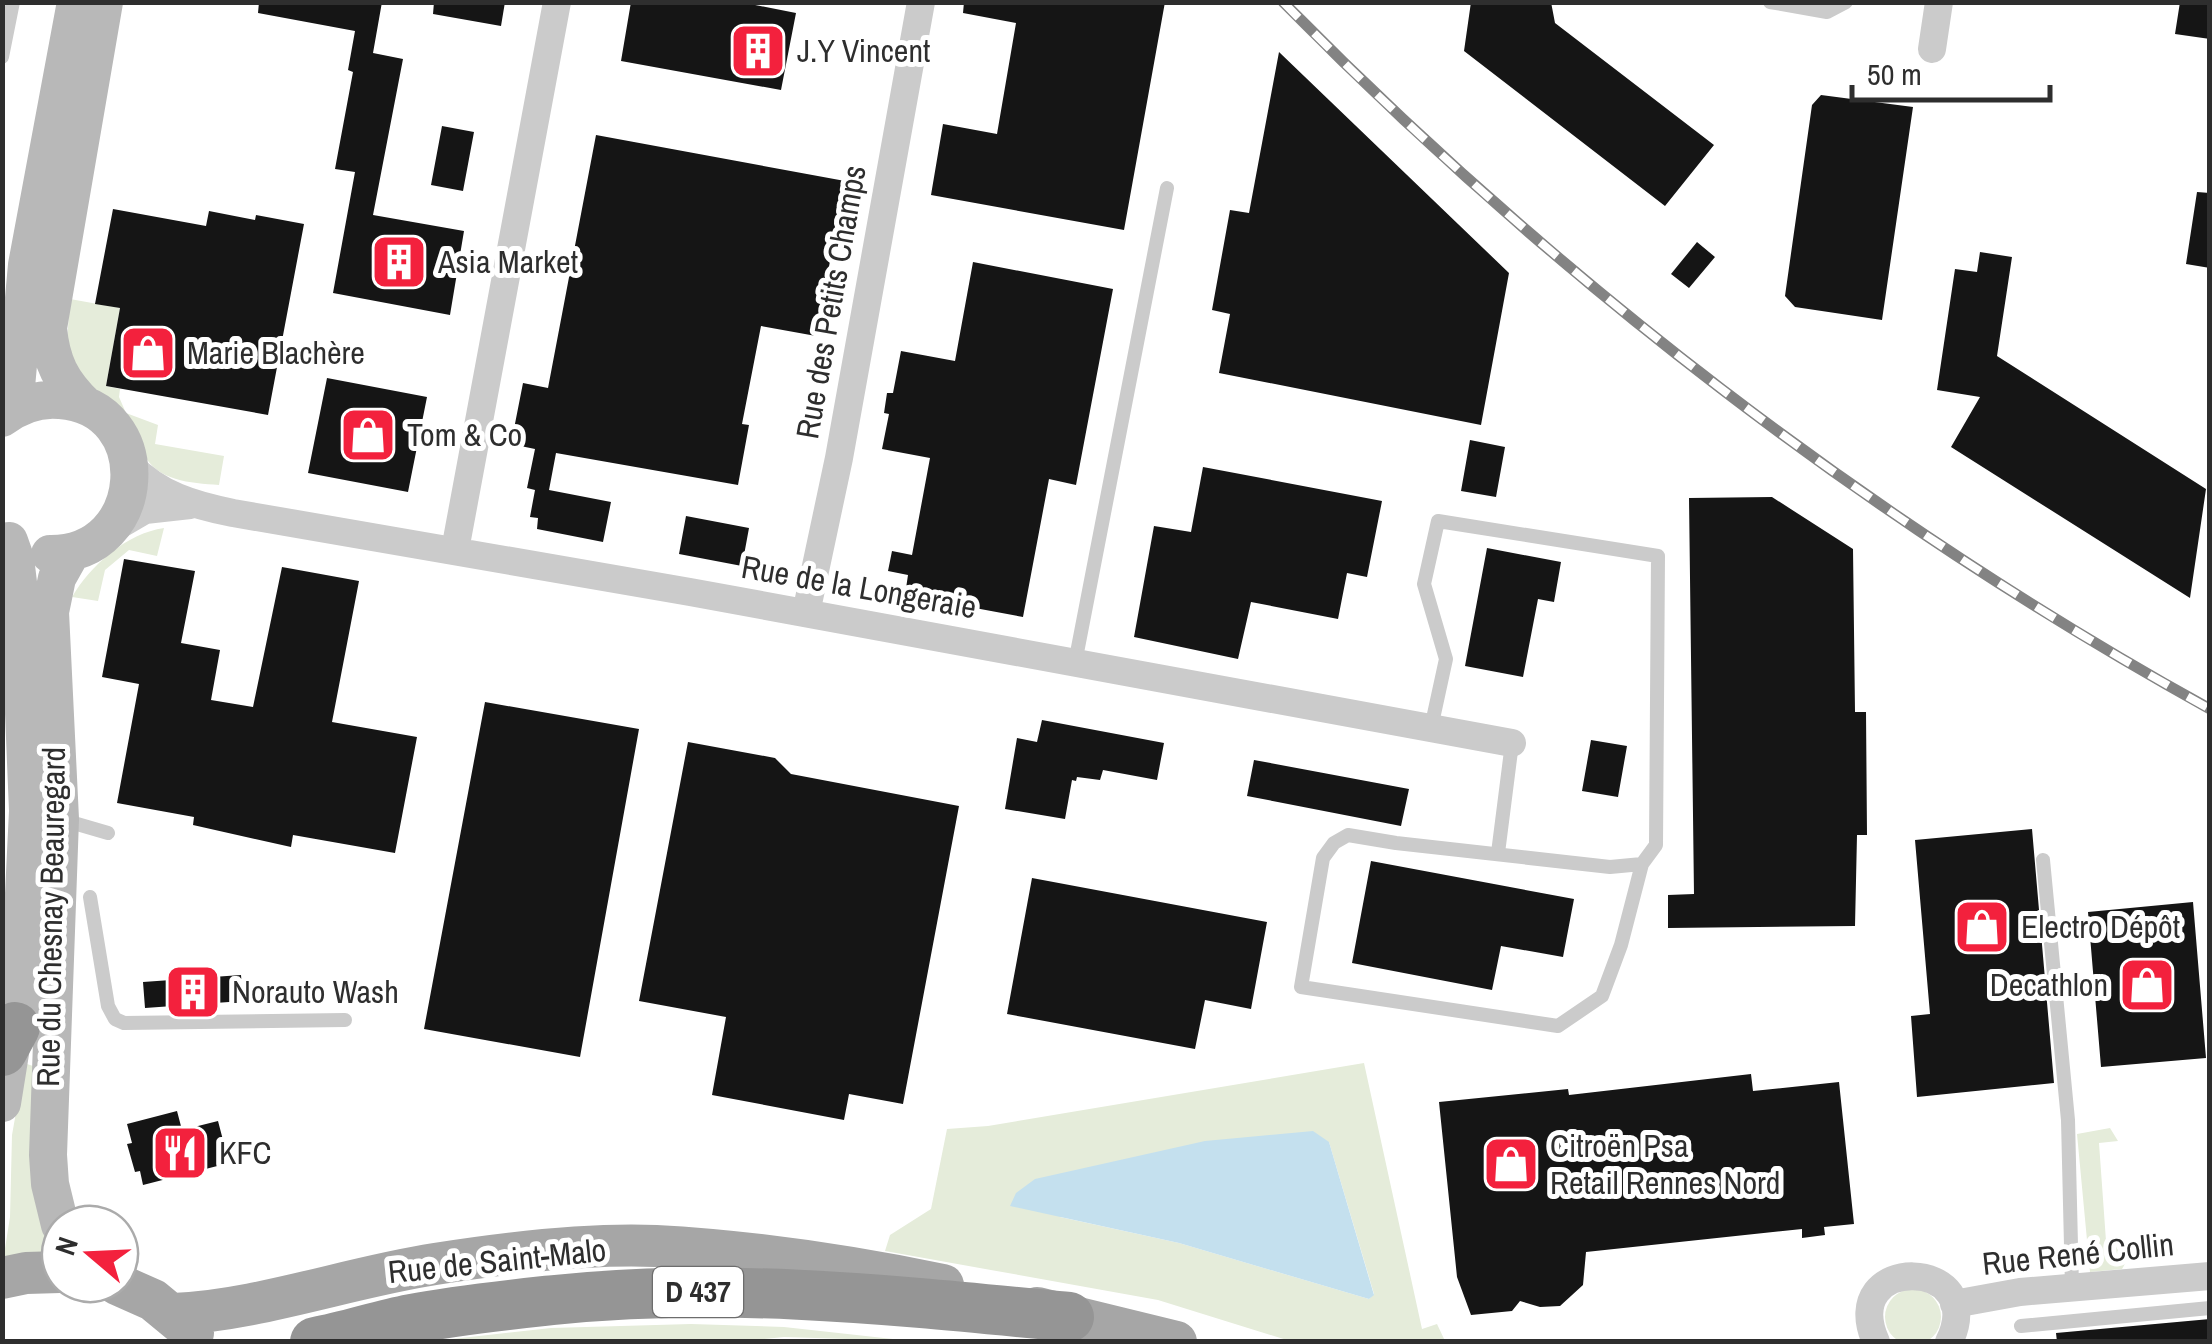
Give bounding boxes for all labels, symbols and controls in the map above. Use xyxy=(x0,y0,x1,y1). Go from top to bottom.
building icon: J.Y Vincent xyxy=(728,21,788,81)
place label: J.Y Vincent xyxy=(797,29,930,72)
scale bar xyxy=(1852,40,2050,102)
text: 50 m xyxy=(1867,54,1922,94)
street label: Rue des Petits Champs xyxy=(785,162,876,442)
building icon: Asia Market xyxy=(369,232,429,292)
place label: Asia Market xyxy=(437,240,578,283)
shop icon: Marie Blachère xyxy=(118,323,178,383)
place label: Marie Blachère xyxy=(187,331,365,374)
shop icon: Tom & Co xyxy=(338,405,398,465)
place label: Tom & Co xyxy=(407,413,522,456)
street label: Rue de la Longeraie xyxy=(738,545,980,628)
street label: Rue du Chesnay Beauregard xyxy=(26,747,75,1087)
shop icon: Electro Dépôt xyxy=(1952,897,2012,957)
place label: Electro Dépôt xyxy=(2021,905,2180,948)
shop icon: Decathlon xyxy=(2117,955,2177,1015)
building icon: Norauto Wash xyxy=(163,962,223,1022)
place label: Decathlon xyxy=(1990,963,2108,1006)
place label: Norauto Wash xyxy=(232,970,399,1013)
restaurant icon: KFC xyxy=(150,1123,210,1183)
place label: Citroën Psa Retail Rennes Nord xyxy=(1550,1124,1780,1204)
place label: KFC xyxy=(219,1131,271,1174)
shop icon: Citroën Psa Retail Rennes Nord xyxy=(1481,1134,1541,1194)
north arrow xyxy=(40,1204,140,1304)
street label: Rue René Collin xyxy=(1980,1222,2176,1285)
street label: Rue de Saint-Malo xyxy=(386,1228,608,1293)
text: N xyxy=(46,1232,87,1260)
road number: D 437 xyxy=(653,1267,743,1317)

